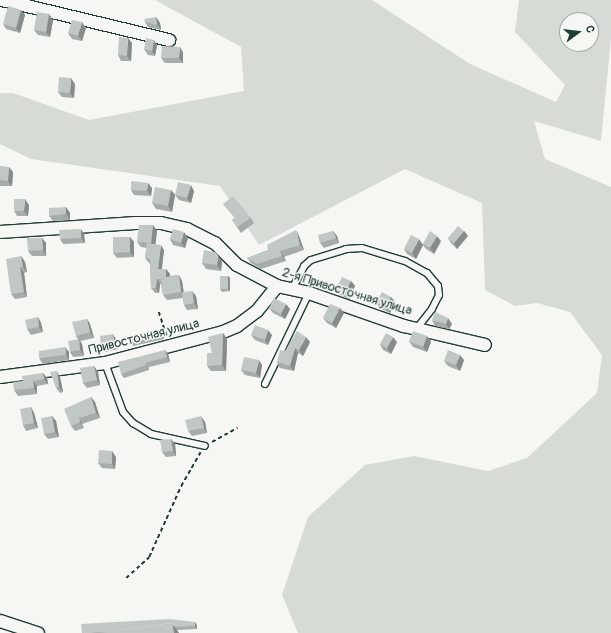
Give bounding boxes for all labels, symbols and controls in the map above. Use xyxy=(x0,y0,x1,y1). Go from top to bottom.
north arrow xyxy=(559,12,599,52)
text: С xyxy=(583,24,597,34)
street label: 2-я Привосточная улица xyxy=(280,265,414,319)
street label: Привосточная улица xyxy=(87,316,201,358)

